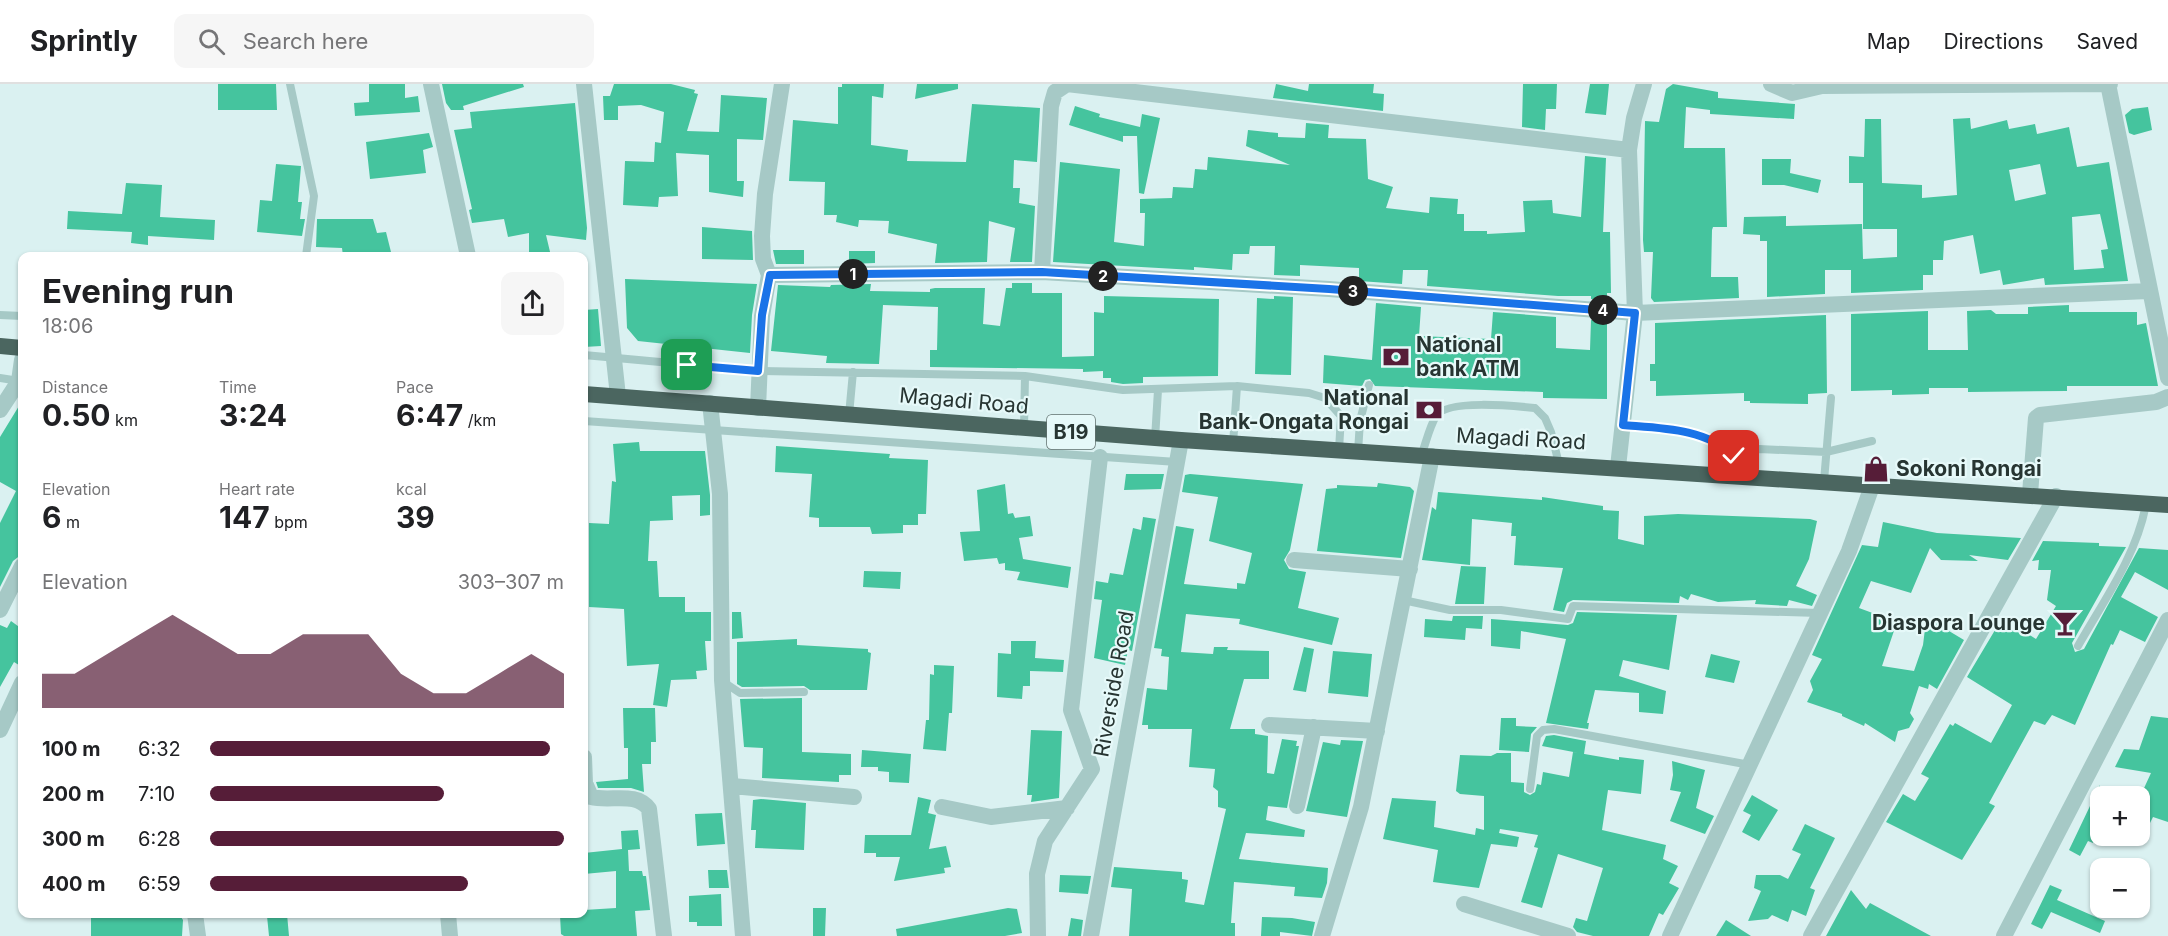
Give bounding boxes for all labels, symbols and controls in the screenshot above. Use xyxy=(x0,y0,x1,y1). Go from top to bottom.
search box xyxy=(174,14,594,68)
text: Sprintly xyxy=(30,24,138,58)
icon: search xyxy=(195,25,228,58)
text: Search here xyxy=(243,28,368,54)
text: Map xyxy=(1867,29,1910,54)
text: Directions xyxy=(1943,29,2044,54)
text: Saved xyxy=(2077,29,2138,54)
pin: 1 xyxy=(838,259,868,289)
pin: 2 xyxy=(1088,261,1118,291)
text: 1 xyxy=(850,264,856,284)
text: 2 xyxy=(1098,266,1108,286)
text: Evening run xyxy=(42,271,234,311)
button: share xyxy=(501,272,564,335)
pin: 3 xyxy=(1338,276,1368,306)
text: 3 xyxy=(1348,281,1358,301)
pin: 4 xyxy=(1588,295,1618,325)
text: 4 xyxy=(1598,300,1608,320)
text: 18:06 xyxy=(42,314,93,338)
place label: National bank ATM xyxy=(1416,332,1519,381)
pin xyxy=(661,339,712,390)
bank icon: National bank ATM xyxy=(1381,342,1411,372)
icon: arrive xyxy=(670,348,703,381)
text: Distance xyxy=(42,377,108,397)
text: Time xyxy=(219,377,257,397)
text: Pace xyxy=(396,377,434,397)
street label: Magadi Road xyxy=(898,382,1030,419)
place label: National Bank-Ongata Rongai xyxy=(1199,385,1409,434)
bank icon: National Bank-Ongata Rongai xyxy=(1414,395,1444,425)
text: 0.50 xyxy=(42,397,111,433)
text: 3:24 xyxy=(219,397,287,433)
text: 6:47 xyxy=(396,397,463,433)
text: km xyxy=(111,410,138,430)
text: /km xyxy=(463,410,496,430)
road number: B19 xyxy=(1047,415,1095,449)
street label: Magadi Road xyxy=(1455,423,1587,454)
pin xyxy=(1708,430,1759,481)
icon: check xyxy=(1717,439,1750,472)
shop icon: Sokoni Rongai xyxy=(1861,454,1891,484)
place label: Sokoni Rongai xyxy=(1896,456,2042,481)
text: Elevation xyxy=(42,479,111,499)
text: Heart rate xyxy=(219,479,295,499)
text: kcal xyxy=(396,479,427,499)
text: 6 xyxy=(42,499,61,535)
text: 147 xyxy=(219,499,270,535)
text: 39 xyxy=(396,499,435,535)
text: m xyxy=(61,512,80,532)
text: bpm xyxy=(270,512,308,532)
text: Elevation xyxy=(42,570,128,594)
text: 303–307 m xyxy=(458,570,564,594)
bar icon: Diaspora Lounge xyxy=(2050,608,2080,638)
street label: Riverside Road xyxy=(1088,609,1139,759)
place label: Diaspora Lounge xyxy=(1872,610,2045,635)
text: 100 m xyxy=(42,737,101,761)
text: 6:32 xyxy=(138,737,181,761)
text: 200 m xyxy=(42,782,105,806)
text: 7:10 xyxy=(138,782,175,806)
map controls xyxy=(2090,786,2150,918)
button: + xyxy=(2090,786,2150,846)
text: 300 m xyxy=(42,827,105,851)
text: 6:28 xyxy=(138,827,181,851)
button: − xyxy=(2090,858,2150,918)
text: 400 m xyxy=(42,872,106,896)
text: 6:59 xyxy=(138,872,181,896)

